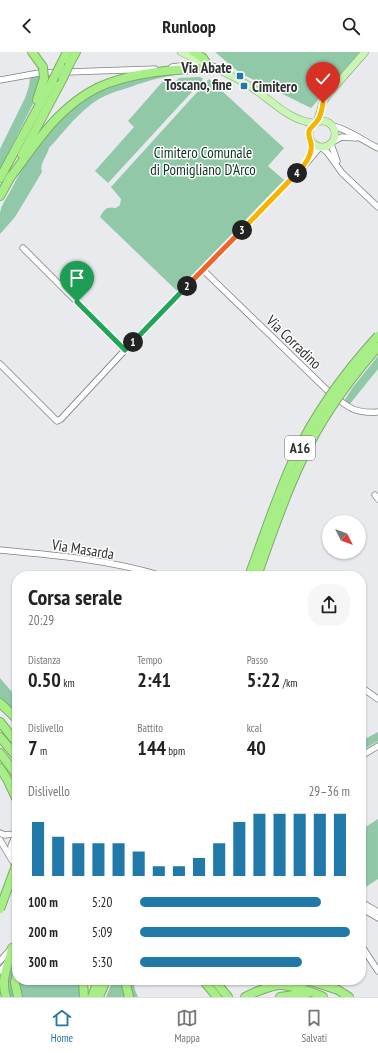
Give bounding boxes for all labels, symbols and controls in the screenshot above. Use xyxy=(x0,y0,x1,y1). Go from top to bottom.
icon: back xyxy=(16,15,38,37)
text: Runloop xyxy=(162,15,216,38)
icon: search xyxy=(340,15,362,37)
place label: Via Abate Toscano, fine xyxy=(164,58,232,94)
pin xyxy=(306,62,340,103)
icon: check xyxy=(312,68,334,90)
marker: Via Abate Toscano, fine xyxy=(235,71,245,81)
place label: Cimitero xyxy=(252,77,298,96)
marker: Cimitero xyxy=(239,81,249,91)
park label: Cimitero Comunale di Pomigliano D'Arco xyxy=(150,143,256,179)
pin: 4 xyxy=(287,163,307,183)
text: 4 xyxy=(294,166,300,180)
pin: 3 xyxy=(232,220,252,240)
text: 3 xyxy=(239,223,245,237)
pin xyxy=(60,261,94,302)
icon: arrive xyxy=(66,267,88,289)
pin: 2 xyxy=(177,276,197,296)
text: 2 xyxy=(184,279,190,293)
street label: Via Corradino xyxy=(262,310,326,373)
pin: 1 xyxy=(123,332,143,352)
text: 1 xyxy=(130,335,136,349)
road number: A16 xyxy=(285,436,315,460)
north arrow xyxy=(322,515,366,559)
map controls xyxy=(322,515,366,559)
street label: Via Masarda xyxy=(50,535,115,563)
text: Corsa serale xyxy=(28,583,122,611)
button: share xyxy=(308,584,350,626)
text: 20:29 xyxy=(28,612,54,629)
text: Distanza xyxy=(28,653,61,667)
text: Tempo xyxy=(137,653,162,667)
text: Passo xyxy=(247,653,268,667)
text: 0.50 xyxy=(28,667,61,693)
text: 2:41 xyxy=(137,667,171,693)
text: 5:22 xyxy=(247,667,280,693)
text: km xyxy=(61,676,75,690)
text: /km xyxy=(280,676,297,690)
text: Dislivello xyxy=(28,721,64,735)
text: Battito xyxy=(137,721,163,735)
text: kcal xyxy=(247,721,262,735)
text: 7 xyxy=(28,735,38,761)
text: 144 xyxy=(137,735,166,761)
text: 40 xyxy=(247,735,266,761)
text: m xyxy=(38,744,47,758)
text: bpm xyxy=(166,744,185,758)
text: Dislivello xyxy=(28,783,70,800)
text: 29–36 m xyxy=(308,783,350,800)
text: 100 m xyxy=(28,894,58,911)
text: 5:20 xyxy=(92,894,112,911)
text: 200 m xyxy=(28,924,58,941)
text: 5:09 xyxy=(92,924,112,941)
text: 300 m xyxy=(28,954,58,971)
text: 5:30 xyxy=(92,954,112,971)
tab: Home xyxy=(51,1007,73,1045)
tab: Mappa xyxy=(175,1007,200,1045)
tab: Salvati xyxy=(301,1007,327,1045)

